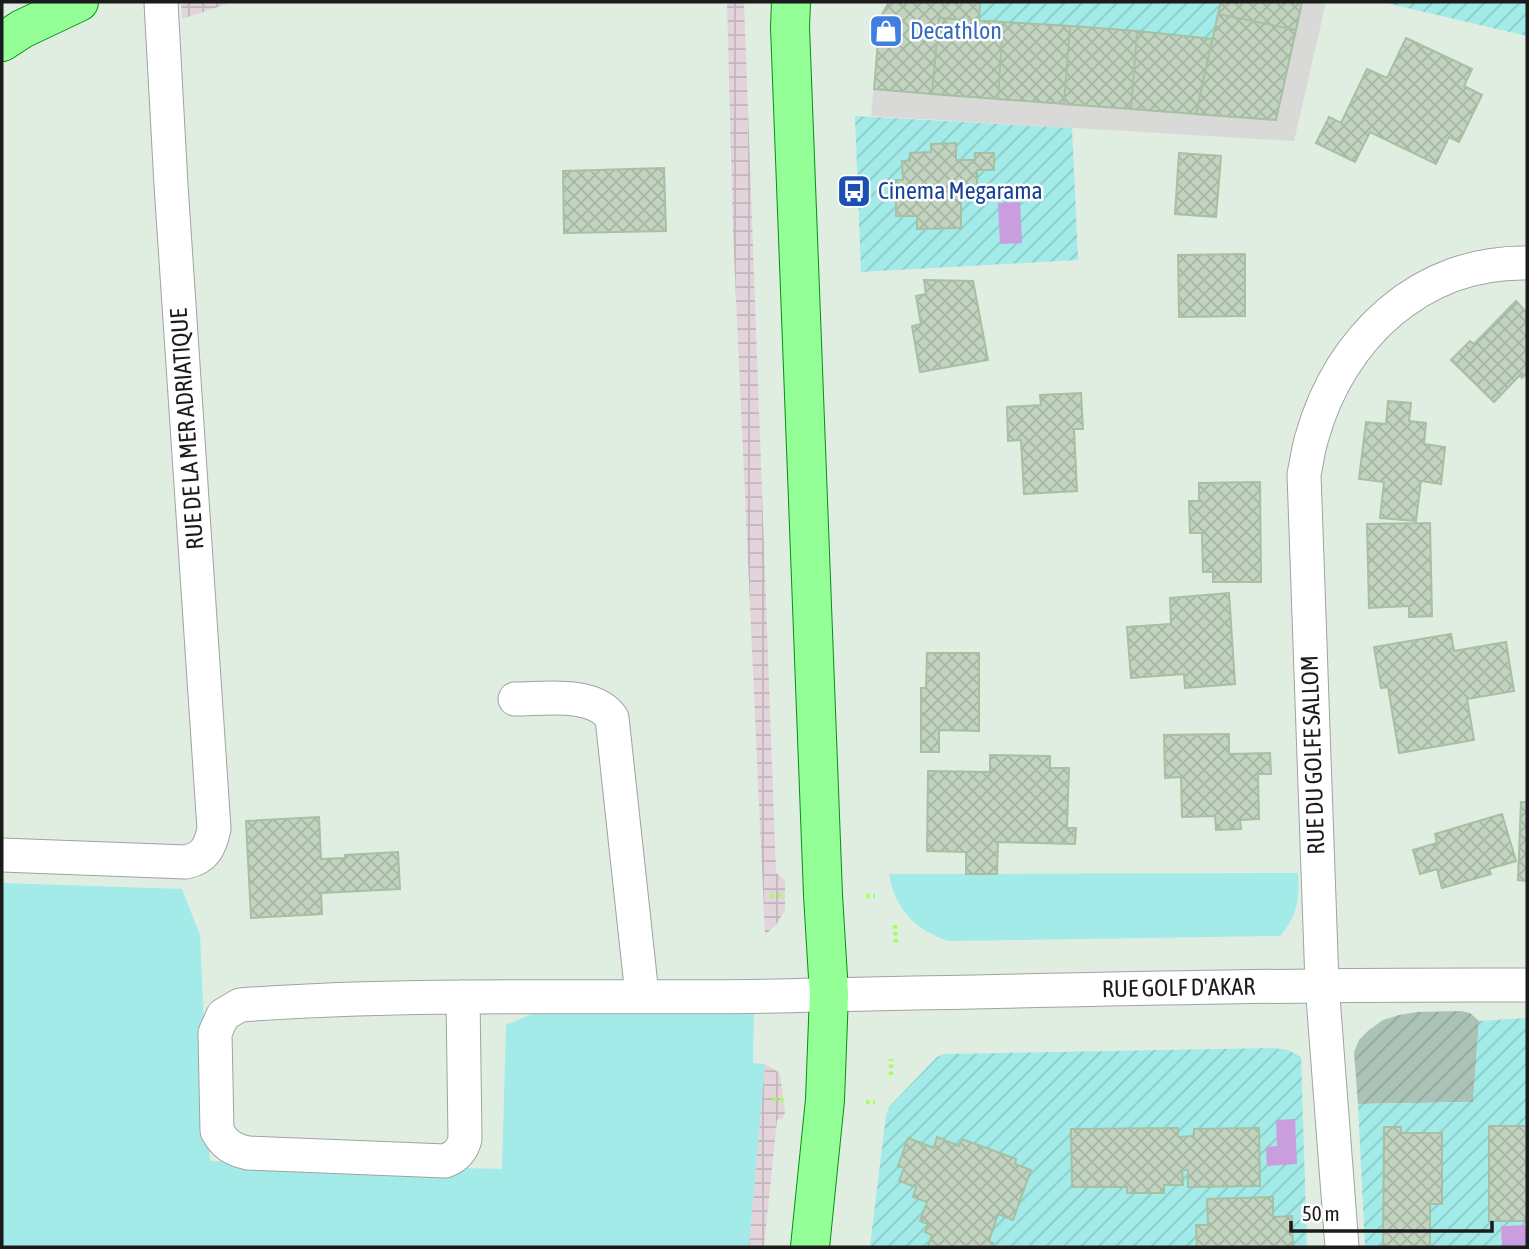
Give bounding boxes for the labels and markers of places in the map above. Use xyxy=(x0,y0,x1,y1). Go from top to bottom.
shop icon: Decathlon xyxy=(867,12,905,50)
place label: Decathlon xyxy=(910,17,1002,44)
bus stop icon: Cinema Megarama xyxy=(835,172,873,210)
place label: Cinema Megarama xyxy=(878,177,1043,204)

